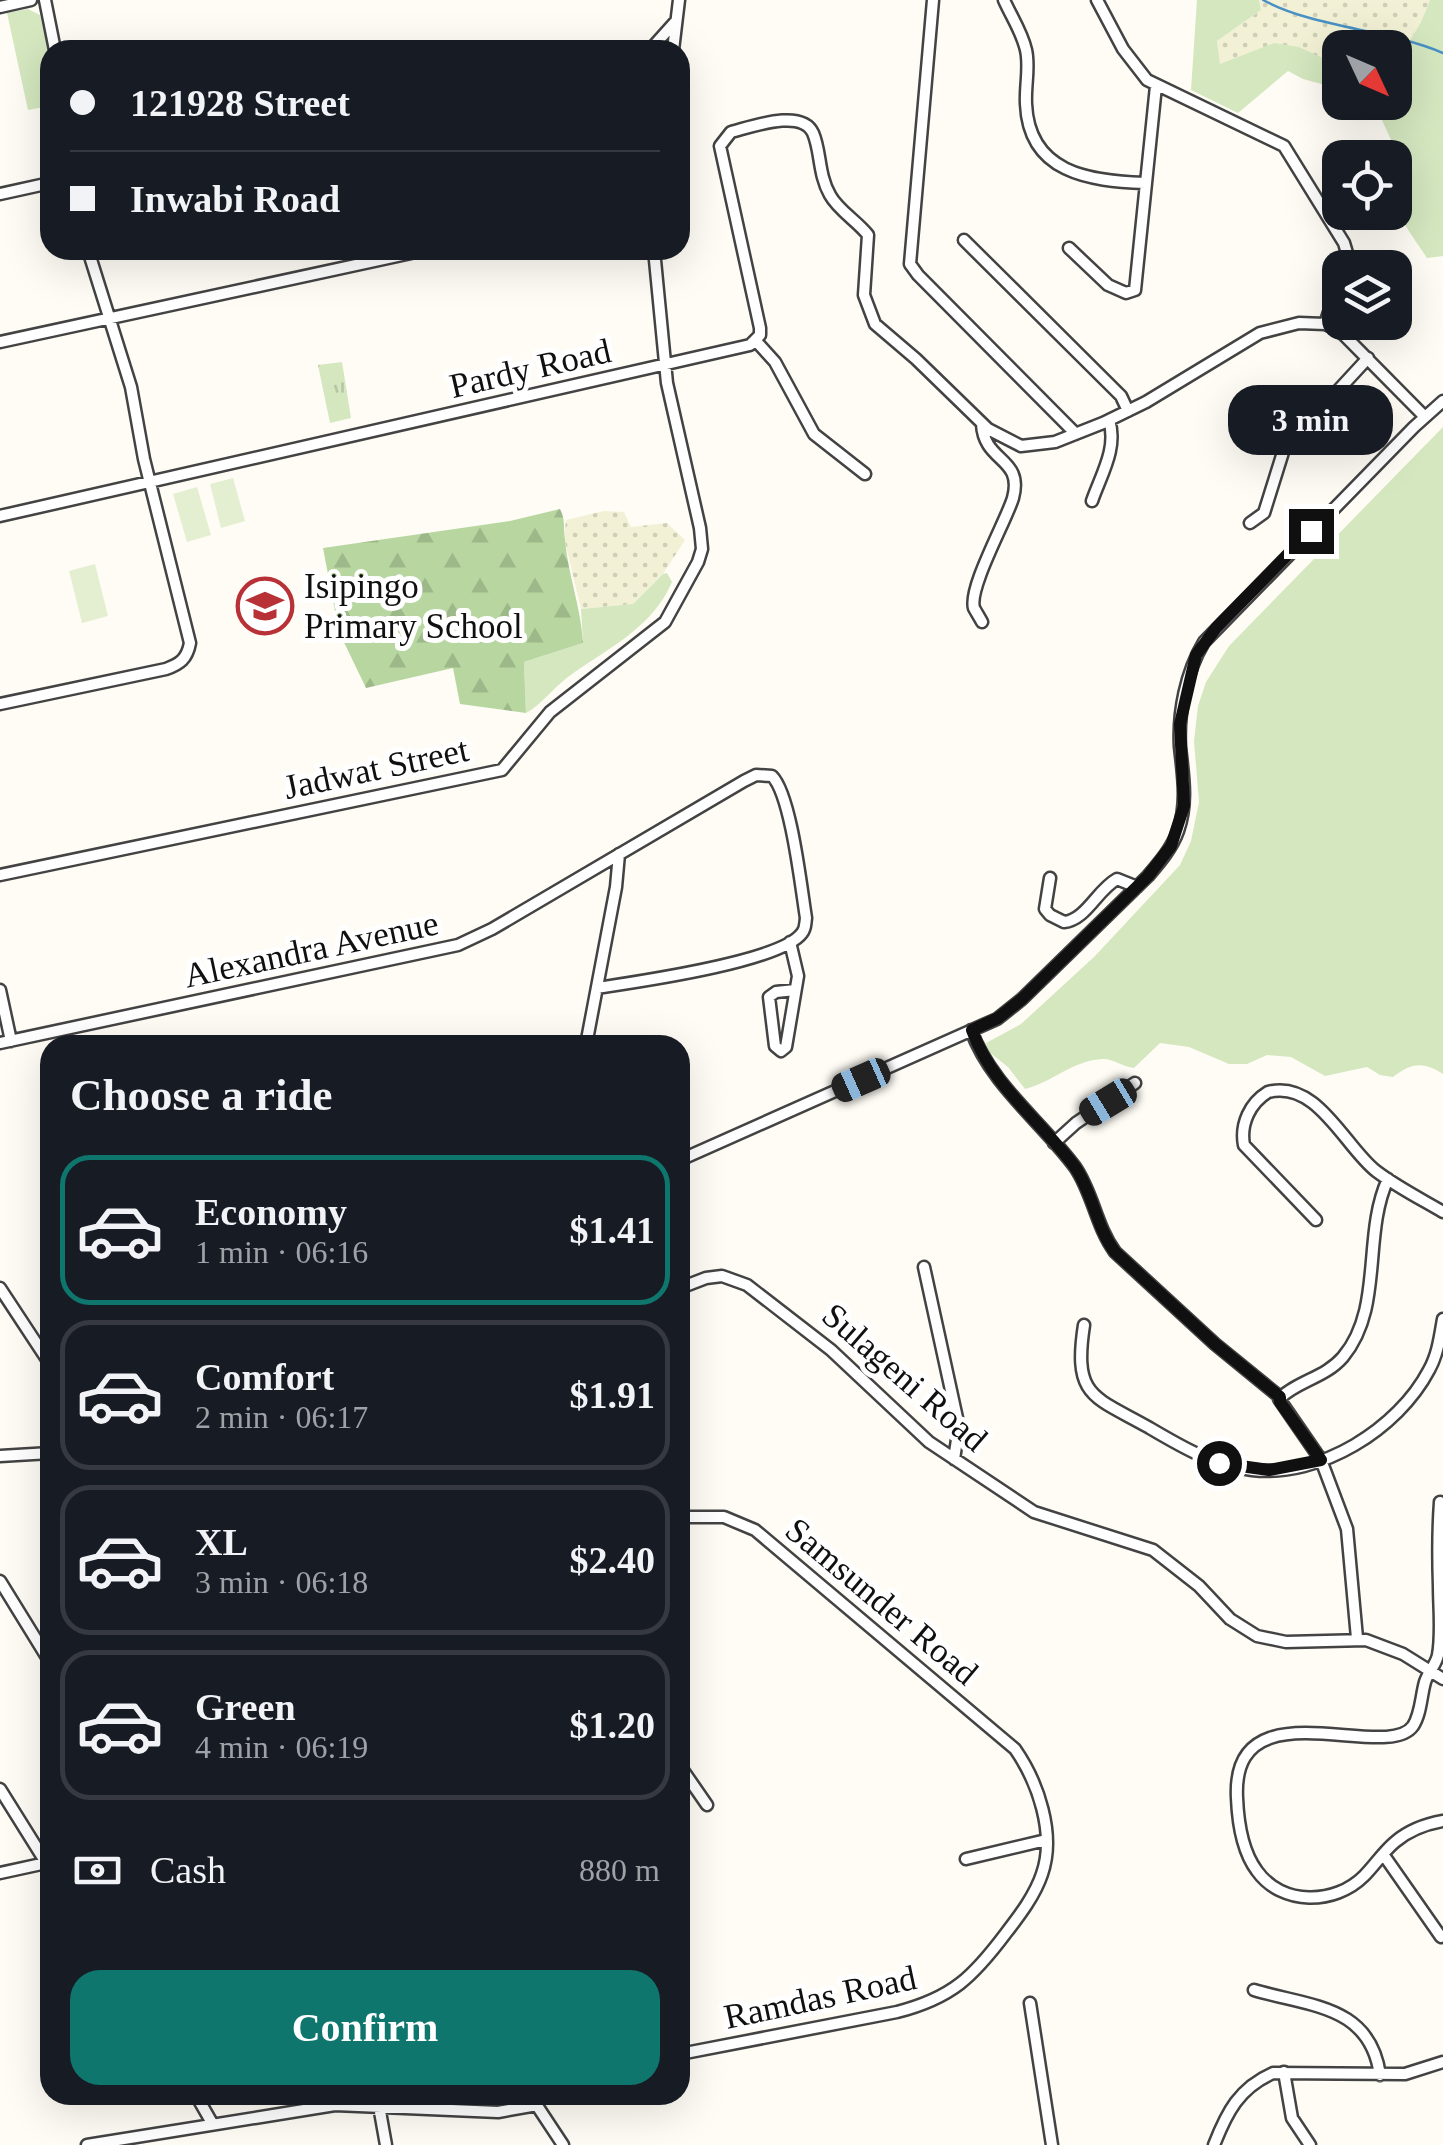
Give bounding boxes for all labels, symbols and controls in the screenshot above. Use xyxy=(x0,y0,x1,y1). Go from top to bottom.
north arrow xyxy=(1322,30,1412,120)
map controls xyxy=(1322,30,1412,340)
text: 121928 Street xyxy=(130,82,350,124)
button: locate xyxy=(1322,140,1412,230)
text: Inwabi Road xyxy=(130,178,340,220)
button: layers xyxy=(1322,250,1412,340)
street label: Pardy Road xyxy=(446,331,615,406)
callout: 3 min xyxy=(1228,386,1394,456)
text: 3 min xyxy=(1272,402,1349,438)
route end xyxy=(1289,509,1334,554)
place label: Isipingo Primary School xyxy=(304,567,523,646)
school or university icon: Isipingo Primary School xyxy=(235,576,295,636)
street label: Jadwat Street xyxy=(280,730,472,807)
street label: Alexandra Avenue xyxy=(180,904,442,995)
car xyxy=(827,1054,895,1106)
text: Choose a ride xyxy=(70,1070,333,1120)
car xyxy=(1075,1074,1141,1130)
icon: car xyxy=(75,1185,165,1275)
text: Economy xyxy=(195,1191,347,1233)
text: $1.41 xyxy=(570,1209,655,1251)
text: 1 min · 06:16 xyxy=(195,1234,368,1270)
street label: Sulageni Road xyxy=(814,1295,995,1460)
icon: car xyxy=(75,1350,165,1440)
text: Comfort xyxy=(195,1356,334,1398)
text: $1.91 xyxy=(570,1374,655,1416)
text: 2 min · 06:17 xyxy=(195,1399,368,1435)
route start xyxy=(1197,1441,1242,1486)
street label: Samsunder Road xyxy=(778,1510,986,1693)
icon: car xyxy=(75,1515,165,1605)
text: XL xyxy=(195,1521,248,1563)
text: $2.40 xyxy=(570,1539,655,1581)
text: 3 min · 06:18 xyxy=(195,1564,368,1600)
icon: car xyxy=(75,1680,165,1770)
text: Green xyxy=(195,1686,296,1728)
text: $1.20 xyxy=(570,1704,655,1746)
text: 4 min · 06:19 xyxy=(195,1729,368,1765)
icon: cash xyxy=(70,1843,125,1898)
text: Cash xyxy=(150,1849,226,1891)
text: 880 m xyxy=(579,1852,660,1888)
street label: Ramdas Road xyxy=(720,1958,920,2037)
button: Confirm xyxy=(70,1970,660,2085)

